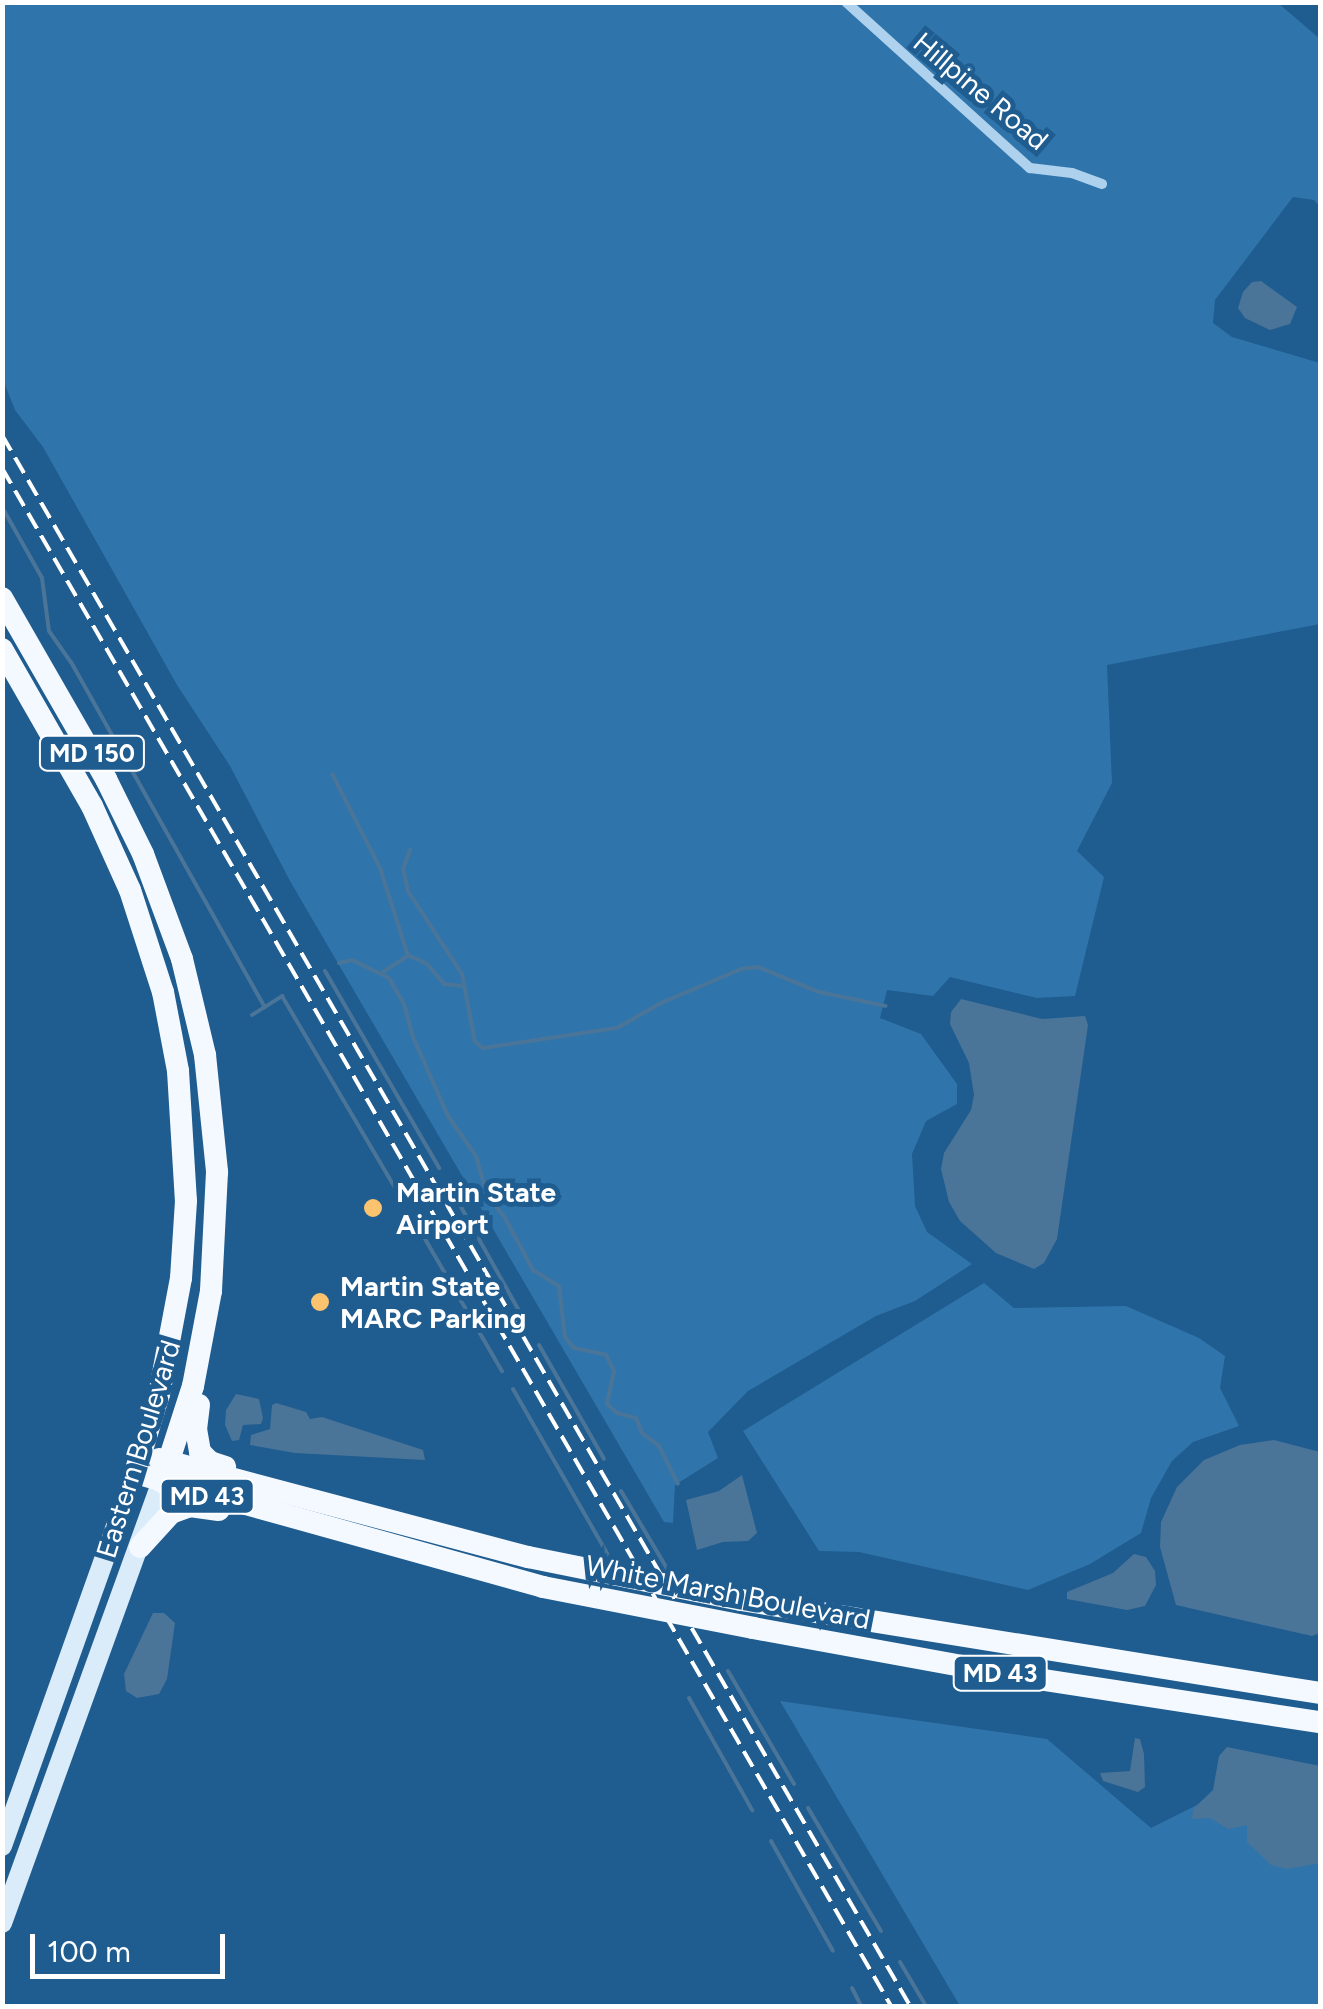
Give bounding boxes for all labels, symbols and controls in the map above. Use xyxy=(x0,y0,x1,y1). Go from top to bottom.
street label: Hillpine Road xyxy=(907,25,1055,157)
road number: MD 150 xyxy=(37,733,147,773)
place label: Martin State Airport xyxy=(396,1175,556,1241)
marker: Martin State Airport xyxy=(360,1195,386,1221)
place label: Martin State MARC Parking xyxy=(340,1269,526,1335)
marker: Martin State MARC Parking xyxy=(309,1291,331,1313)
street label: Eastern Boulevard xyxy=(89,1336,187,1562)
road number: MD 43 xyxy=(160,1476,254,1516)
street label: White Marsh Boulevard xyxy=(583,1548,873,1636)
road number: MD 43 xyxy=(952,1653,1048,1693)
scale bar xyxy=(35,1914,230,1976)
text: 100 m xyxy=(47,1933,131,1970)

